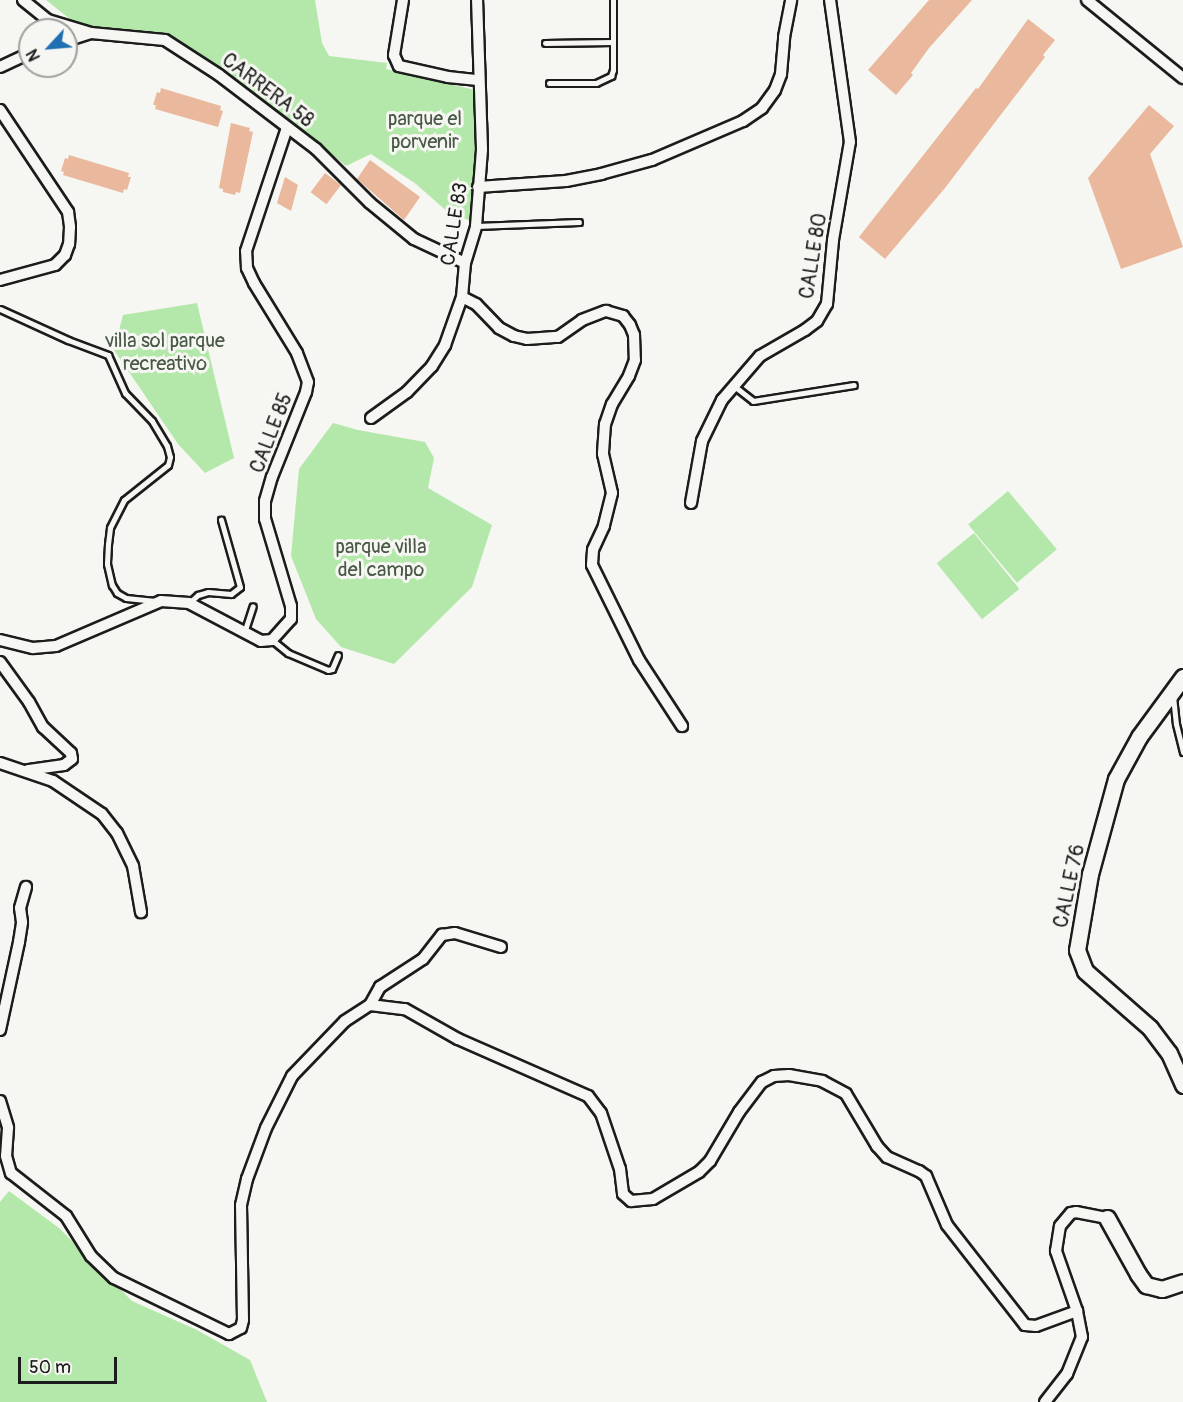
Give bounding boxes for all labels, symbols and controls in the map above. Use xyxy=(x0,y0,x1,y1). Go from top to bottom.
north arrow xyxy=(18,18,78,78)
text: N xyxy=(22,46,45,64)
street label: CARRERA 58 xyxy=(217,48,319,132)
park label: parque el porvenir xyxy=(388,106,462,153)
street label: CALLE 83 xyxy=(436,181,472,267)
street label: CALLE 80 xyxy=(794,211,832,301)
park label: villa sol parque recreativo xyxy=(105,329,225,376)
street label: CALLE 85 xyxy=(245,390,297,476)
park label: parque villa del campo xyxy=(336,534,426,581)
street label: CALLE 76 xyxy=(1048,842,1090,930)
scale bar xyxy=(21,1345,120,1383)
text: 50 m xyxy=(29,1356,71,1379)

